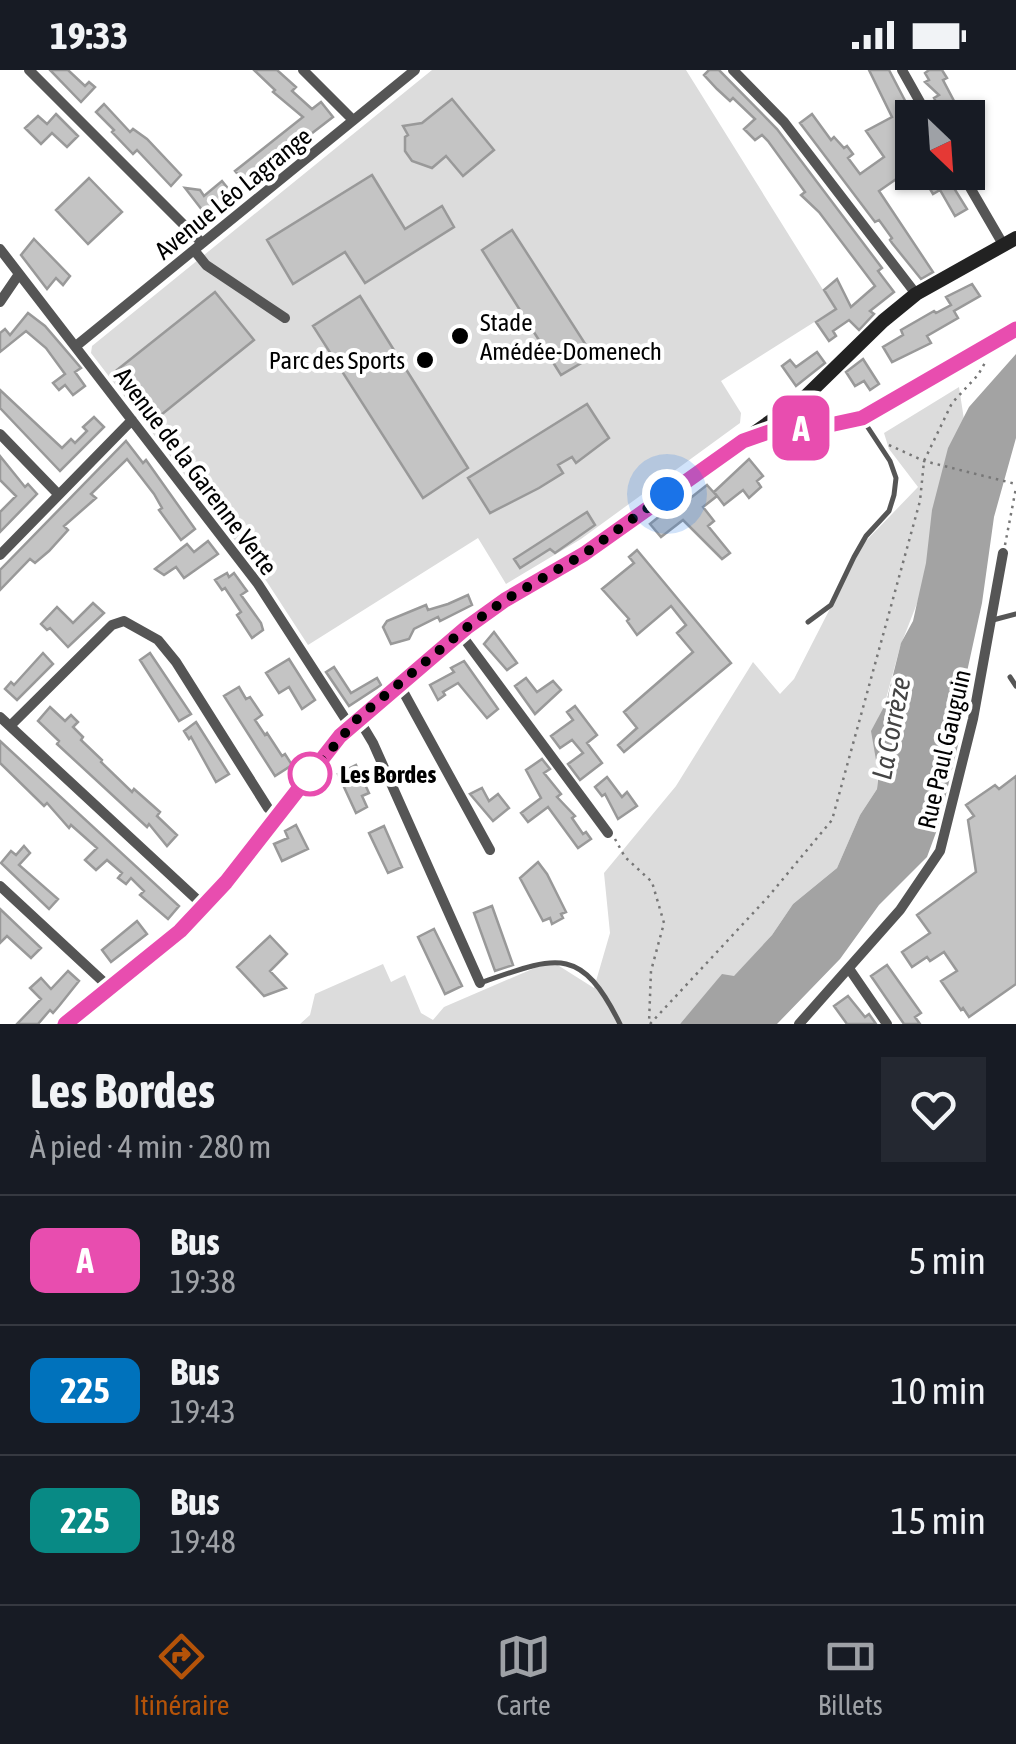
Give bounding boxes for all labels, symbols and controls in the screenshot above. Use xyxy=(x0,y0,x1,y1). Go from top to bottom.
text: 19:33 xyxy=(50,14,128,57)
north arrow xyxy=(895,100,985,190)
map controls xyxy=(895,100,985,190)
street label: Avenue Léo Lagrange xyxy=(149,121,317,265)
place label: Stade Amédée-Domenech xyxy=(480,308,662,365)
marker: Stade Amédée-Domenech xyxy=(449,325,471,347)
place label: Parc des Sports xyxy=(269,346,405,374)
marker: Parc des Sports xyxy=(414,349,436,371)
street label: Avenue de la Garenne Verte xyxy=(109,362,283,580)
line badge: A xyxy=(768,396,834,460)
text: A xyxy=(792,408,810,448)
your location xyxy=(642,469,692,519)
street label: Rue Paul Gauguin xyxy=(912,667,976,831)
water label: La Corrèze xyxy=(865,674,917,782)
marker: Les Bordes xyxy=(289,753,331,795)
place label: Les Bordes xyxy=(340,760,436,788)
button: heart xyxy=(881,1057,986,1162)
text: Les Bordes xyxy=(30,1063,215,1118)
text: À pied · 4 min · 280 m xyxy=(30,1128,271,1165)
text: Bus xyxy=(170,1220,220,1263)
text: 5 min xyxy=(908,1239,986,1282)
text: A xyxy=(76,1240,94,1280)
text: 19:38 xyxy=(170,1263,236,1300)
text: Bus xyxy=(170,1350,220,1393)
text: 10 min xyxy=(891,1369,986,1412)
text: 225 xyxy=(60,1370,110,1410)
text: 19:43 xyxy=(170,1393,236,1430)
text: Bus xyxy=(170,1480,220,1523)
text: 15 min xyxy=(891,1499,986,1542)
text: 225 xyxy=(60,1500,110,1540)
text: 19:48 xyxy=(170,1523,236,1560)
tab: Itinéraire xyxy=(133,1629,229,1721)
tab: Carte xyxy=(496,1629,551,1721)
tab: Billets xyxy=(818,1629,883,1721)

